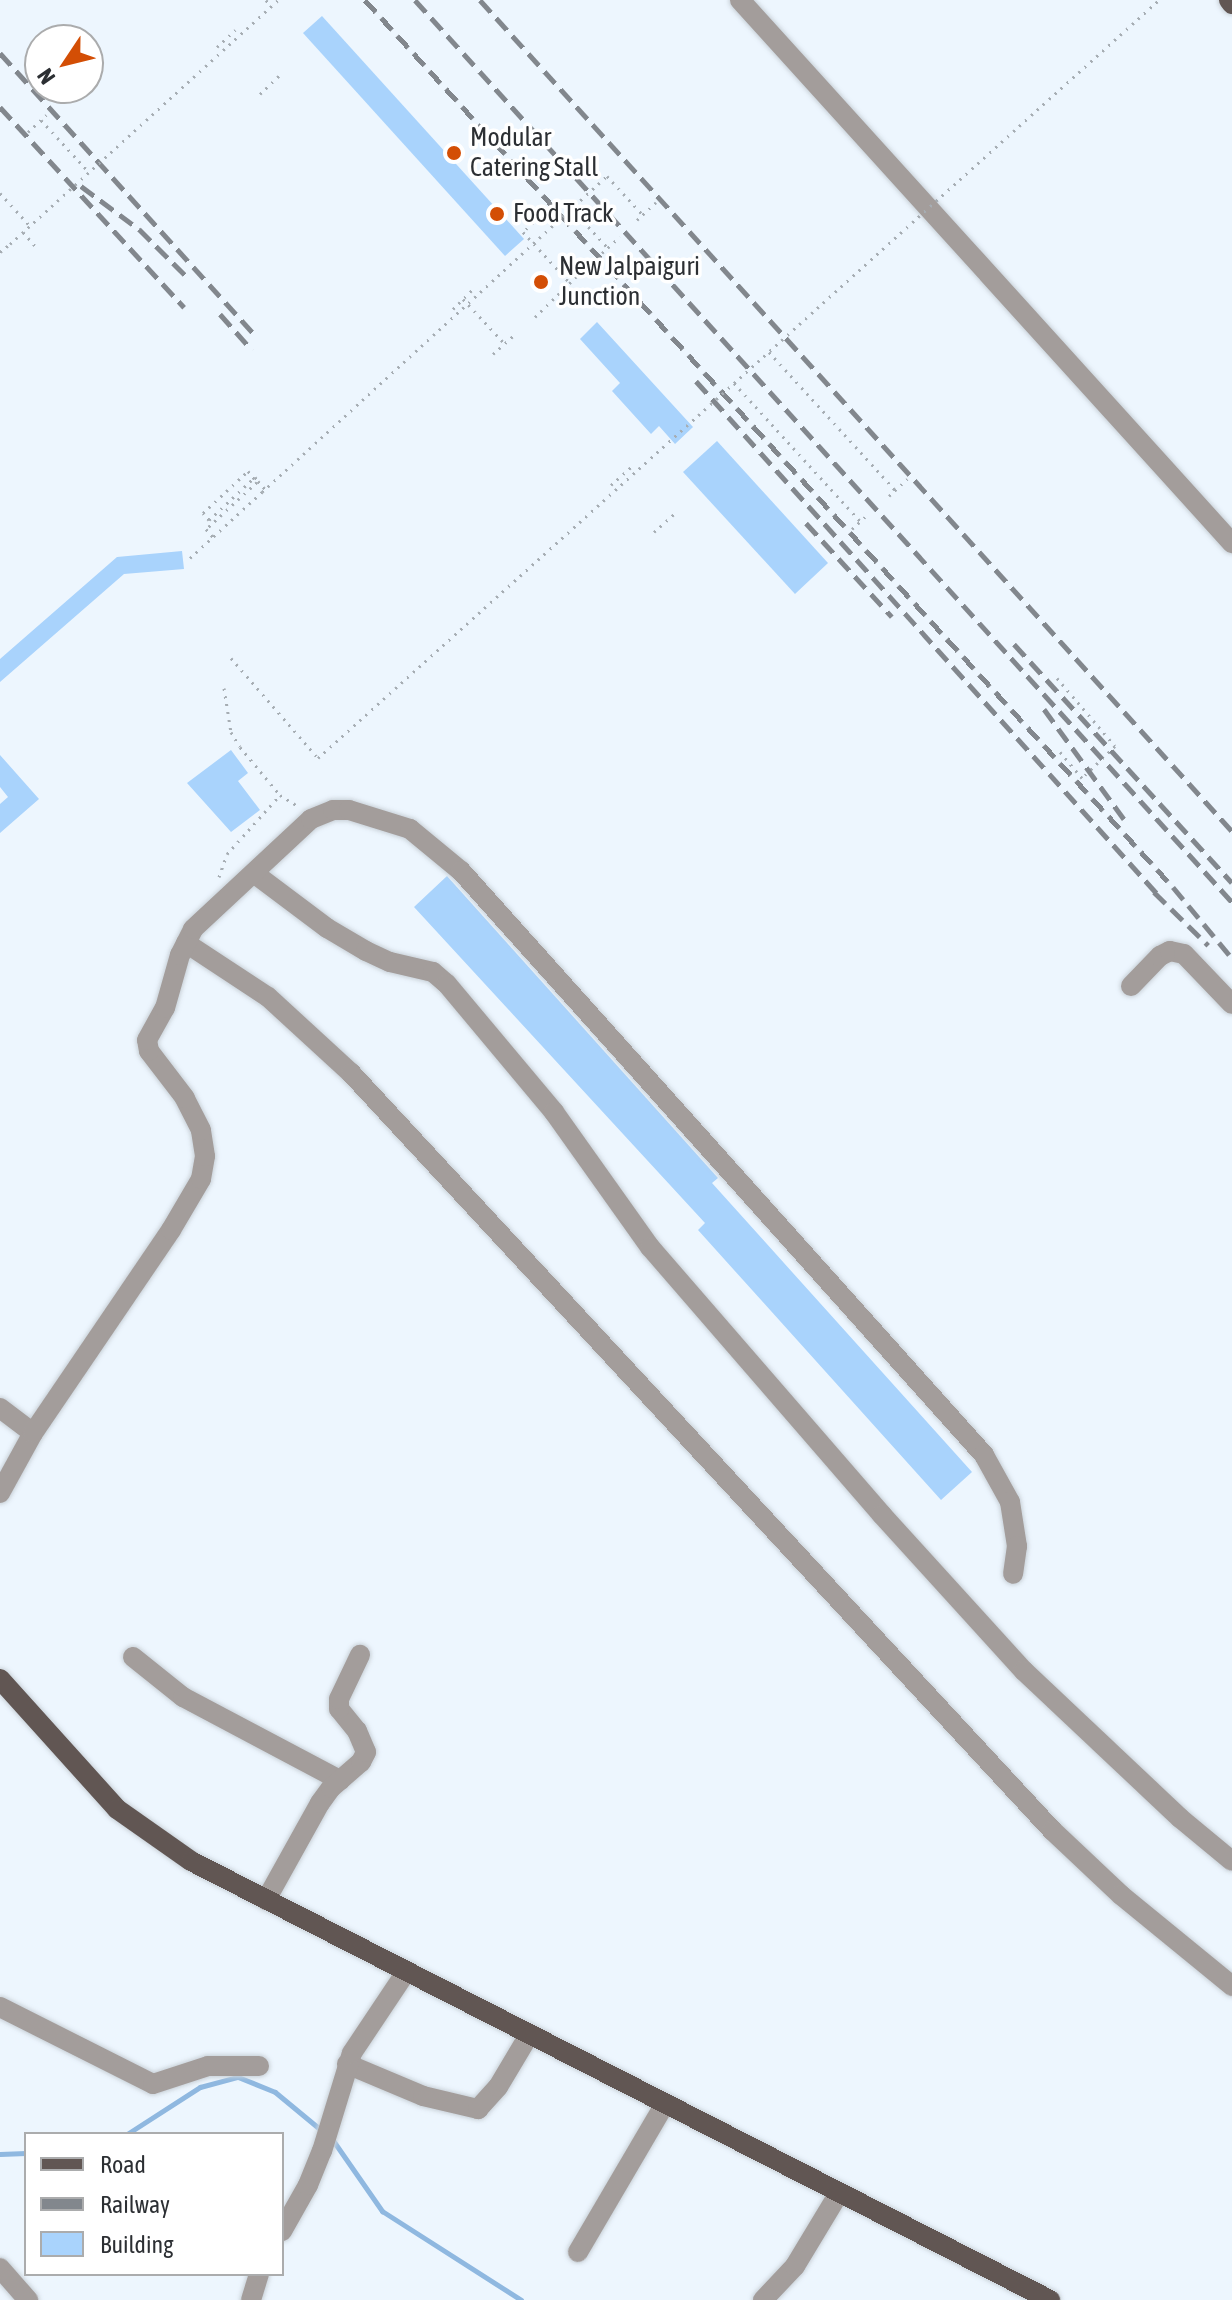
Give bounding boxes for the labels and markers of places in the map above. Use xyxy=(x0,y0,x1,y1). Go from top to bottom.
place label: Modular Catering Stall xyxy=(470,122,598,184)
marker: Modular Catering Stall xyxy=(445,144,463,162)
place label: Food Track xyxy=(513,198,613,230)
marker: Food Track xyxy=(488,205,506,223)
place label: New Jalpaiguri Junction xyxy=(559,251,700,312)
marker: New Jalpaiguri Junction xyxy=(530,271,552,293)

